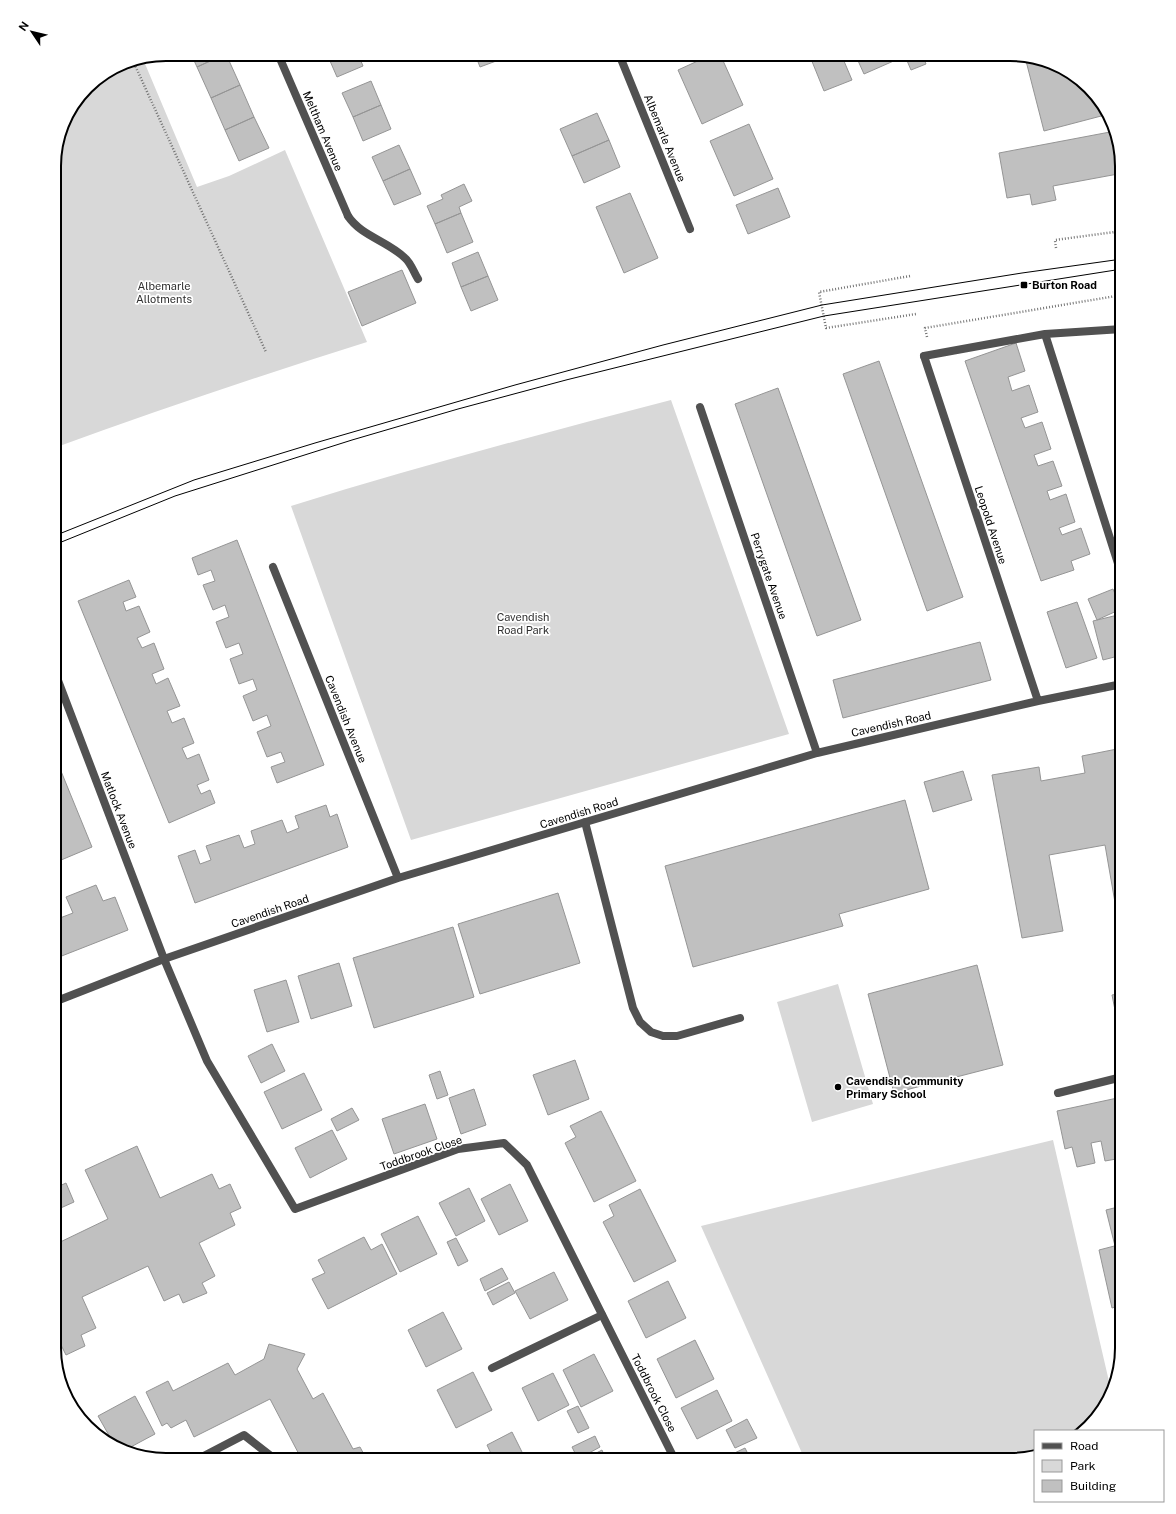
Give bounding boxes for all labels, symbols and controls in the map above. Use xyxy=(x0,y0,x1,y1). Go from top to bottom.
north arrow xyxy=(12,12,52,52)
text: N xyxy=(16,19,31,33)
street label: Meltham Avenue xyxy=(301,89,345,173)
street label: Albemarle Avenue xyxy=(642,92,688,184)
place label: Burton Road xyxy=(1032,279,1097,291)
park label: Albemarle Allotments xyxy=(136,280,192,305)
marker: Burton Road xyxy=(1019,280,1029,290)
street label: Leopold Avenue xyxy=(973,484,1009,566)
street label: Perrygate Avenue xyxy=(749,531,789,621)
park label: Cavendish Road Park xyxy=(497,611,549,636)
street label: Cavendish Avenue xyxy=(323,674,369,764)
street label: Cavendish Road xyxy=(850,709,932,739)
street label: Matlock Avenue xyxy=(99,770,139,850)
street label: Cavendish Road xyxy=(538,795,620,831)
street label: Cavendish Road xyxy=(230,892,310,930)
place label: Cavendish Community Primary School xyxy=(846,1075,964,1100)
marker: Cavendish Community Primary School xyxy=(833,1082,843,1092)
street label: Toddbrook Close xyxy=(378,1133,464,1173)
street label: Toddbrook Close xyxy=(629,1352,679,1434)
legend xyxy=(1034,1430,1164,1502)
text: Road xyxy=(1070,1439,1098,1453)
text: Park xyxy=(1070,1459,1096,1473)
text: Building xyxy=(1070,1479,1116,1493)

